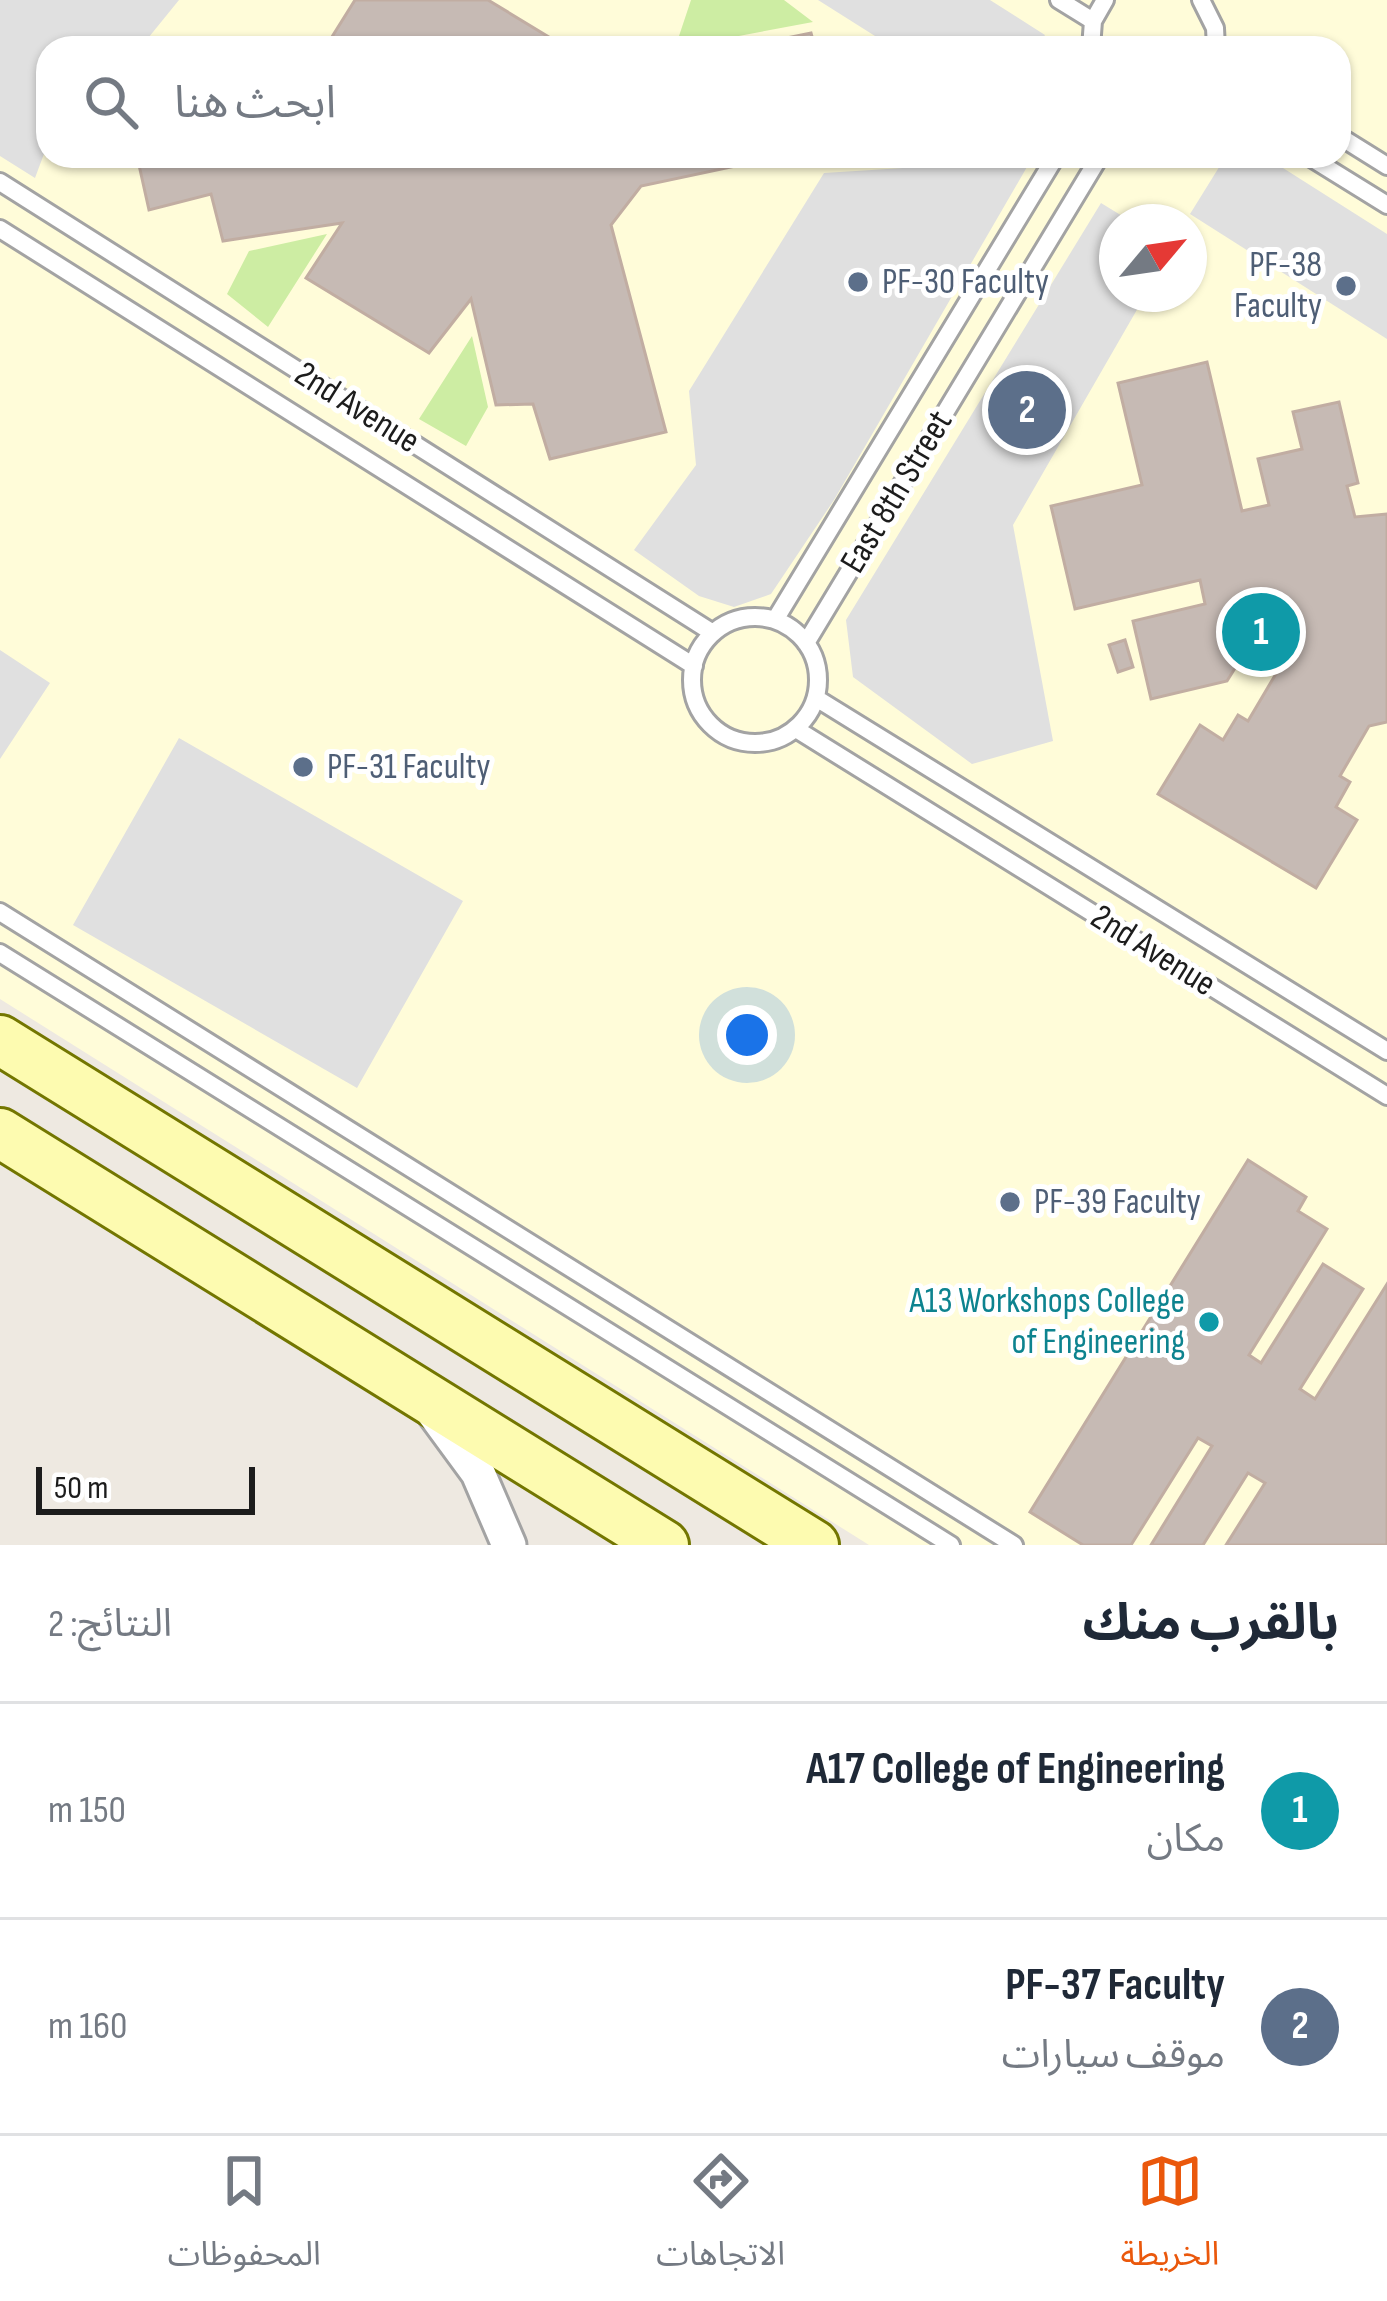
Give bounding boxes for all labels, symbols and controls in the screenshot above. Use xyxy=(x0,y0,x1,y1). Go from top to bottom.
search box xyxy=(36,36,1351,168)
icon: search xyxy=(78,69,144,135)
text: ابحث هنا xyxy=(174,76,336,131)
north arrow xyxy=(1099,204,1207,312)
place label: PF-38 Faculty xyxy=(1234,244,1322,328)
place label: PF-30 Faculty xyxy=(882,261,1049,304)
marker: PF-30 Faculty xyxy=(845,269,871,295)
marker: PF-38 Faculty xyxy=(1333,273,1359,299)
street label: 2nd Avenue xyxy=(287,353,427,463)
pin: 2 xyxy=(988,365,1066,455)
street label: East 8th Street xyxy=(832,403,962,581)
pin: 1 xyxy=(1222,587,1300,677)
place label: PF-31 Faculty xyxy=(327,746,490,789)
marker: PF-31 Faculty xyxy=(290,754,316,780)
street label: 2nd Avenue xyxy=(1083,896,1223,1006)
your location xyxy=(717,1005,777,1065)
place label: PF-39 Faculty xyxy=(1034,1181,1201,1224)
marker: PF-39 Faculty xyxy=(997,1189,1023,1215)
place label: A13 Workshops College of Engineering xyxy=(909,1280,1185,1364)
marker: A13 Workshops College of Engineering xyxy=(1196,1309,1222,1335)
scale bar xyxy=(36,1461,255,1514)
text: 50 m xyxy=(54,1468,108,1508)
text: بالقرب منك xyxy=(1082,1593,1339,1654)
text: النتائج: 2 xyxy=(48,1601,172,1648)
text: A17 College of Engineering xyxy=(806,1742,1225,1797)
text: 150 m xyxy=(48,1787,126,1834)
text: 1 xyxy=(1292,1787,1308,1834)
text: مكان xyxy=(1147,1816,1225,1863)
text: PF-37 Faculty xyxy=(1005,1958,1225,2013)
text: 160 m xyxy=(48,2003,127,2050)
text: 2 xyxy=(1291,2003,1309,2050)
text: موقف سيارات xyxy=(1002,2032,1225,2079)
tab: المحفوظات xyxy=(168,2148,321,2289)
tab: الاتجاهات xyxy=(656,2148,785,2289)
tab: الخريطة xyxy=(1120,2148,1219,2289)

